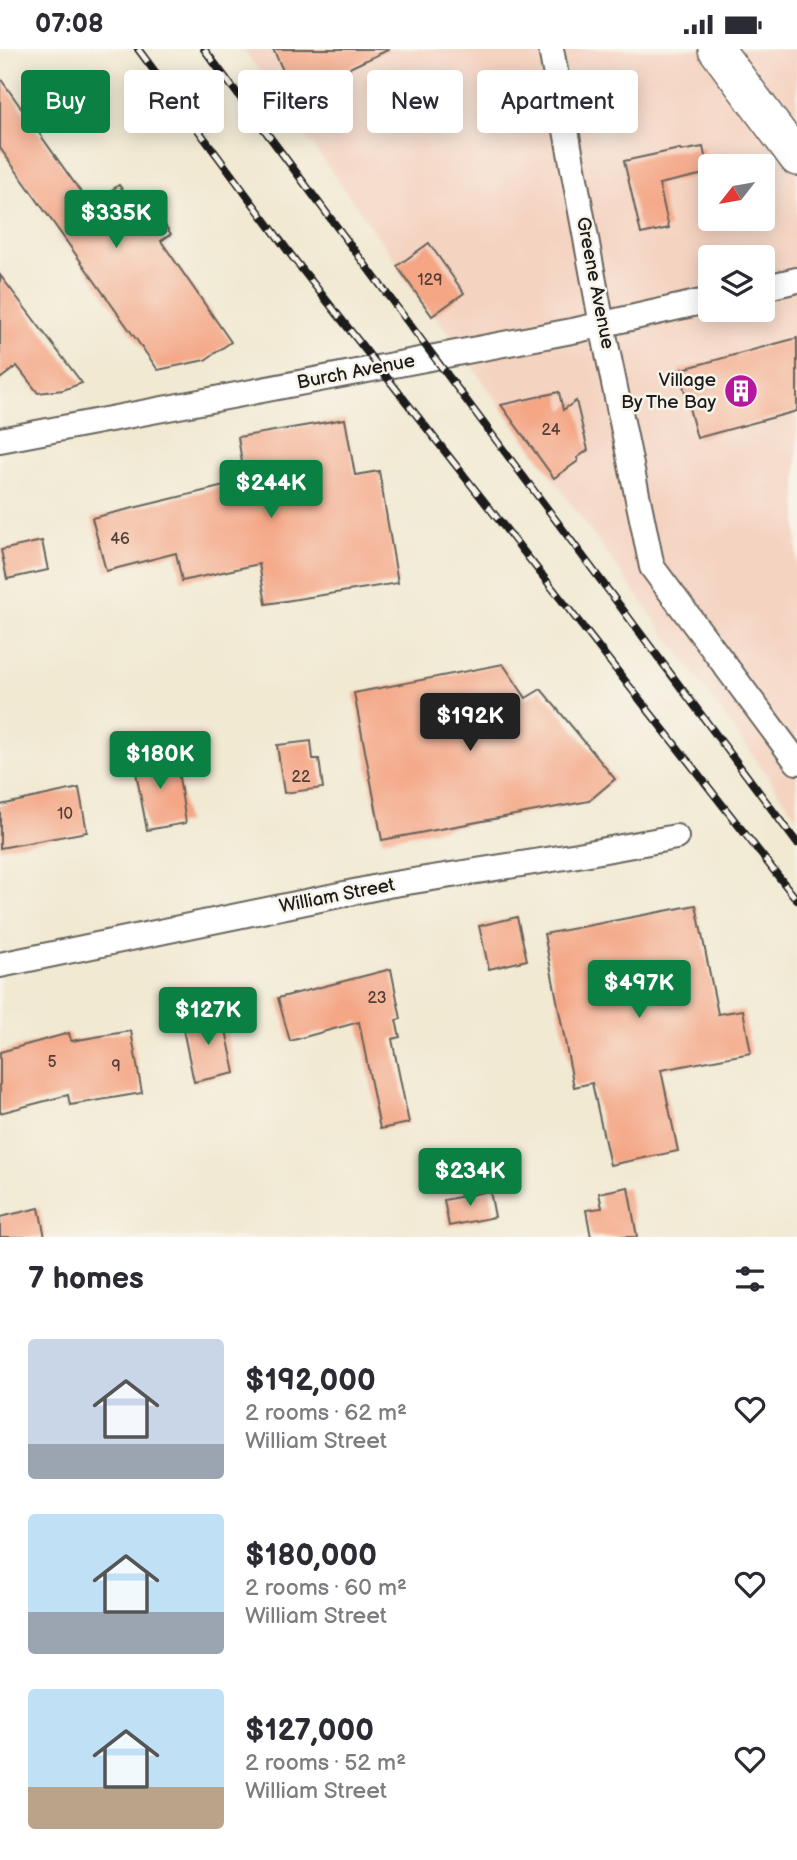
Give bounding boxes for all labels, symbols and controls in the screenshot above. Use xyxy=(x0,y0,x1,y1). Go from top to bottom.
text: 07:08 xyxy=(35,9,104,40)
chip: Buy xyxy=(21,70,110,133)
chip: Rent xyxy=(124,70,224,133)
chip: Filters xyxy=(238,70,353,133)
chip: New xyxy=(367,70,463,133)
chip: Apartment xyxy=(477,70,638,133)
north arrow xyxy=(698,154,775,231)
map controls xyxy=(698,154,775,322)
pin: $335K xyxy=(67,191,165,250)
text: $335K xyxy=(81,199,151,227)
street label: Greene Avenue xyxy=(571,215,619,351)
button: layers xyxy=(698,245,775,322)
house number: 129 xyxy=(418,271,442,290)
street label: Burch Avenue xyxy=(295,349,417,395)
place label: Village By The Bay xyxy=(621,369,716,414)
building icon: Village By The Bay xyxy=(722,372,760,410)
house number: 24 xyxy=(542,421,561,440)
pin: $244K xyxy=(222,461,320,520)
text: $244K xyxy=(236,469,306,497)
house number: 46 xyxy=(110,530,130,549)
pin: $192K xyxy=(421,693,519,753)
text: $192K xyxy=(436,702,504,730)
pin: $180K xyxy=(111,731,209,791)
text: $180K xyxy=(126,740,194,768)
house number: 22 xyxy=(292,768,311,787)
house number: 10 xyxy=(57,805,73,824)
street label: William Street xyxy=(277,874,397,918)
pin: $497K xyxy=(590,961,688,1020)
text: $497K xyxy=(604,969,674,997)
pin: $127K xyxy=(159,988,257,1047)
house number: 23 xyxy=(368,989,387,1008)
text: $127K xyxy=(175,996,241,1024)
house number: 5 xyxy=(47,1053,57,1072)
house number: 9 xyxy=(111,1057,121,1076)
pin: $234K xyxy=(421,1149,519,1208)
text: $234K xyxy=(435,1157,505,1185)
icon: filters xyxy=(731,1260,769,1298)
text: 7 homes xyxy=(28,1261,144,1297)
text: $192,000 xyxy=(245,1363,376,1399)
icon: home xyxy=(84,1367,168,1451)
icon: heart xyxy=(731,1390,769,1428)
text: 2 rooms · 62 m² xyxy=(245,1399,407,1427)
text: William Street xyxy=(245,1427,387,1455)
text: $180,000 xyxy=(245,1538,377,1574)
icon: home xyxy=(84,1542,168,1626)
icon: heart xyxy=(731,1565,769,1603)
text: 2 rooms · 60 m² xyxy=(245,1574,407,1602)
text: William Street xyxy=(245,1602,387,1630)
text: $127,000 xyxy=(245,1713,374,1749)
icon: home xyxy=(84,1717,168,1801)
icon: heart xyxy=(731,1740,769,1778)
text: 2 rooms · 52 m² xyxy=(245,1749,406,1777)
text: William Street xyxy=(245,1777,387,1805)

